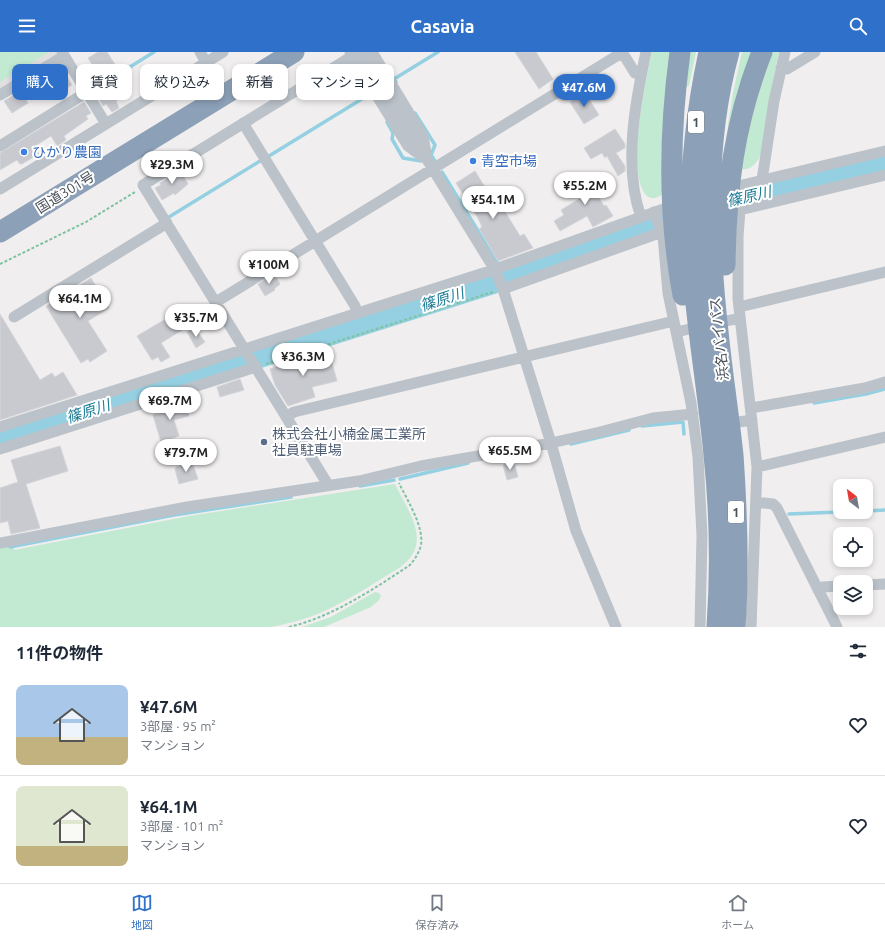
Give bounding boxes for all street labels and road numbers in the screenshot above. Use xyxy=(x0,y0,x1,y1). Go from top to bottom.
road number: 1 xyxy=(688,111,704,133)
street label: 国道301号 xyxy=(33,168,97,216)
street label: 浜名バイパス xyxy=(707,297,731,381)
road number: 1 xyxy=(728,501,744,523)

